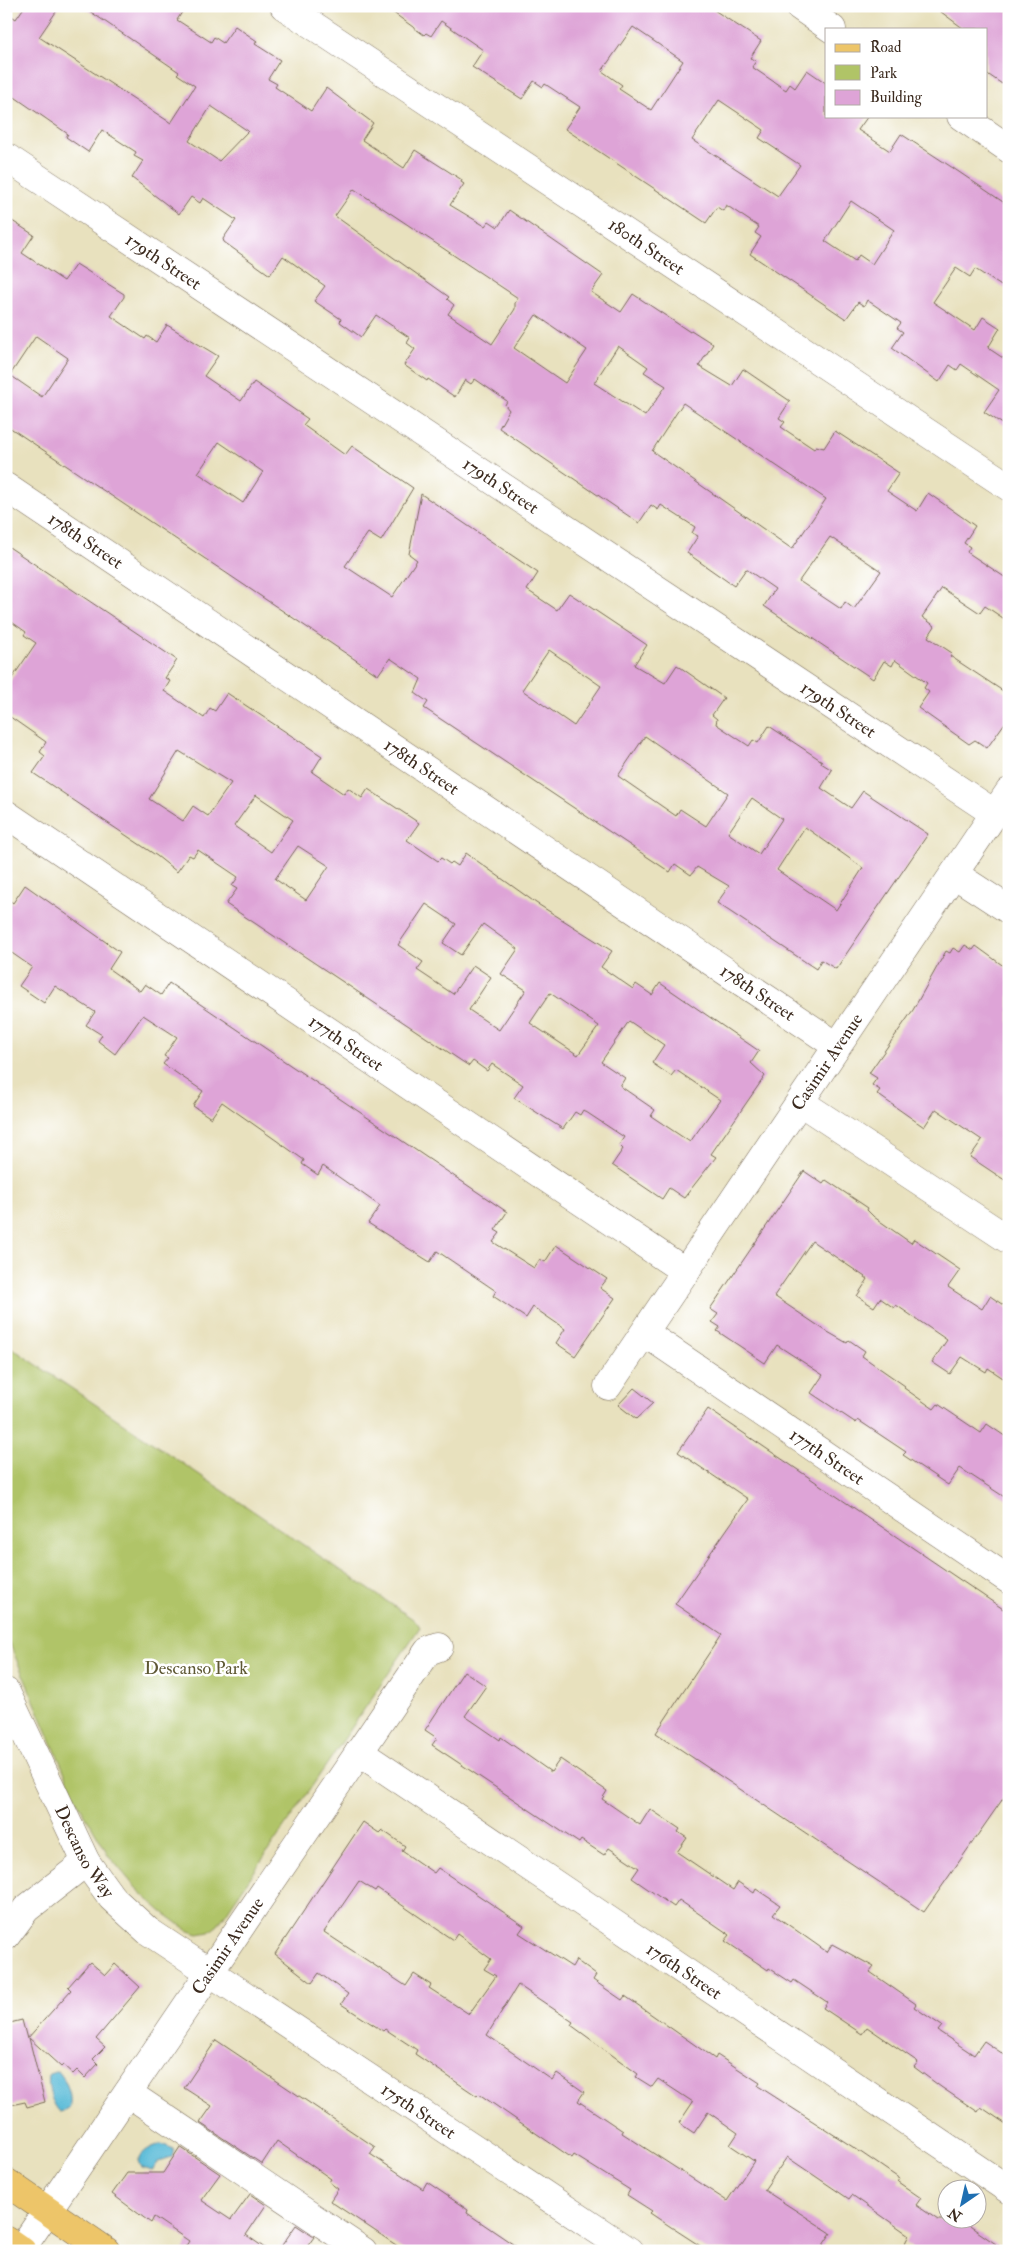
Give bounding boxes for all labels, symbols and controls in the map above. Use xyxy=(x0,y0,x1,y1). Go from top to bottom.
legend xyxy=(825,28,988,118)
text: Road xyxy=(870,38,902,57)
text: Park xyxy=(870,64,897,83)
text: Building xyxy=(870,88,922,107)
street label: 180th Street xyxy=(604,213,689,280)
street label: 179th Street xyxy=(121,228,206,295)
street label: 179th Street xyxy=(458,452,543,519)
street label: 178th Street xyxy=(44,507,128,574)
street label: 179th Street xyxy=(796,676,881,743)
street label: 178th Street xyxy=(380,733,464,800)
street label: 178th Street xyxy=(716,959,800,1026)
street label: Casimir Avenue xyxy=(786,1008,868,1115)
street label: 177th Street xyxy=(304,1010,388,1077)
street label: 177th Street xyxy=(785,1423,869,1490)
park label: Descanso Park xyxy=(144,1657,248,1680)
street label: Descanso Way xyxy=(49,1802,120,1903)
street label: Casimir Avenue xyxy=(186,1892,269,1999)
street label: 176th Street xyxy=(642,1937,726,2005)
street label: 175th Street xyxy=(377,2078,460,2144)
north arrow xyxy=(938,2180,988,2230)
text: N xyxy=(945,2204,966,2225)

